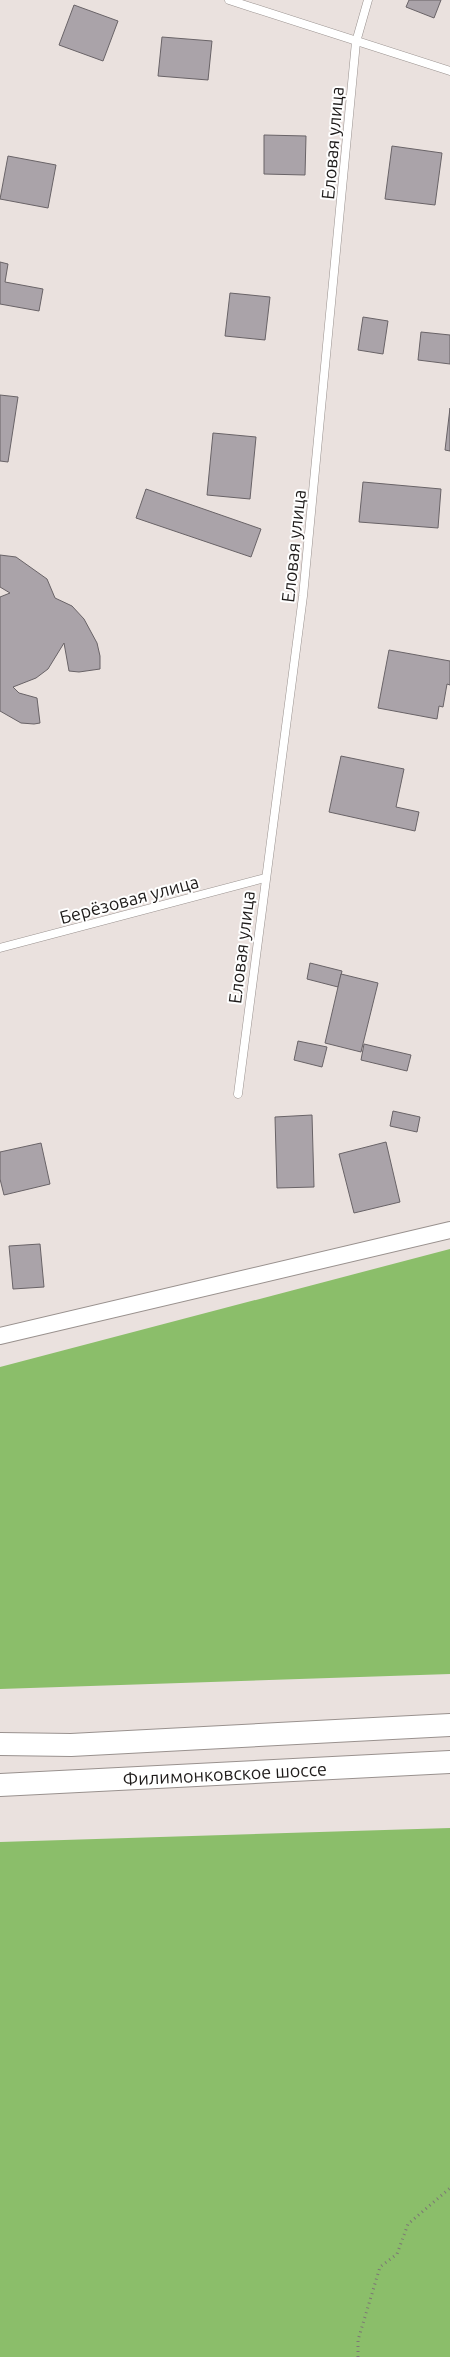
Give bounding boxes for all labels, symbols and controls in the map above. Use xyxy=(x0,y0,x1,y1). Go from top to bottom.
street label: Еловая улица xyxy=(317,86,347,200)
street label: Еловая улица xyxy=(277,489,309,603)
street label: Берёзовая улица xyxy=(57,871,201,927)
street label: Еловая улица xyxy=(224,889,258,1005)
street label: Филимонковское шоссе xyxy=(122,1758,327,1789)

